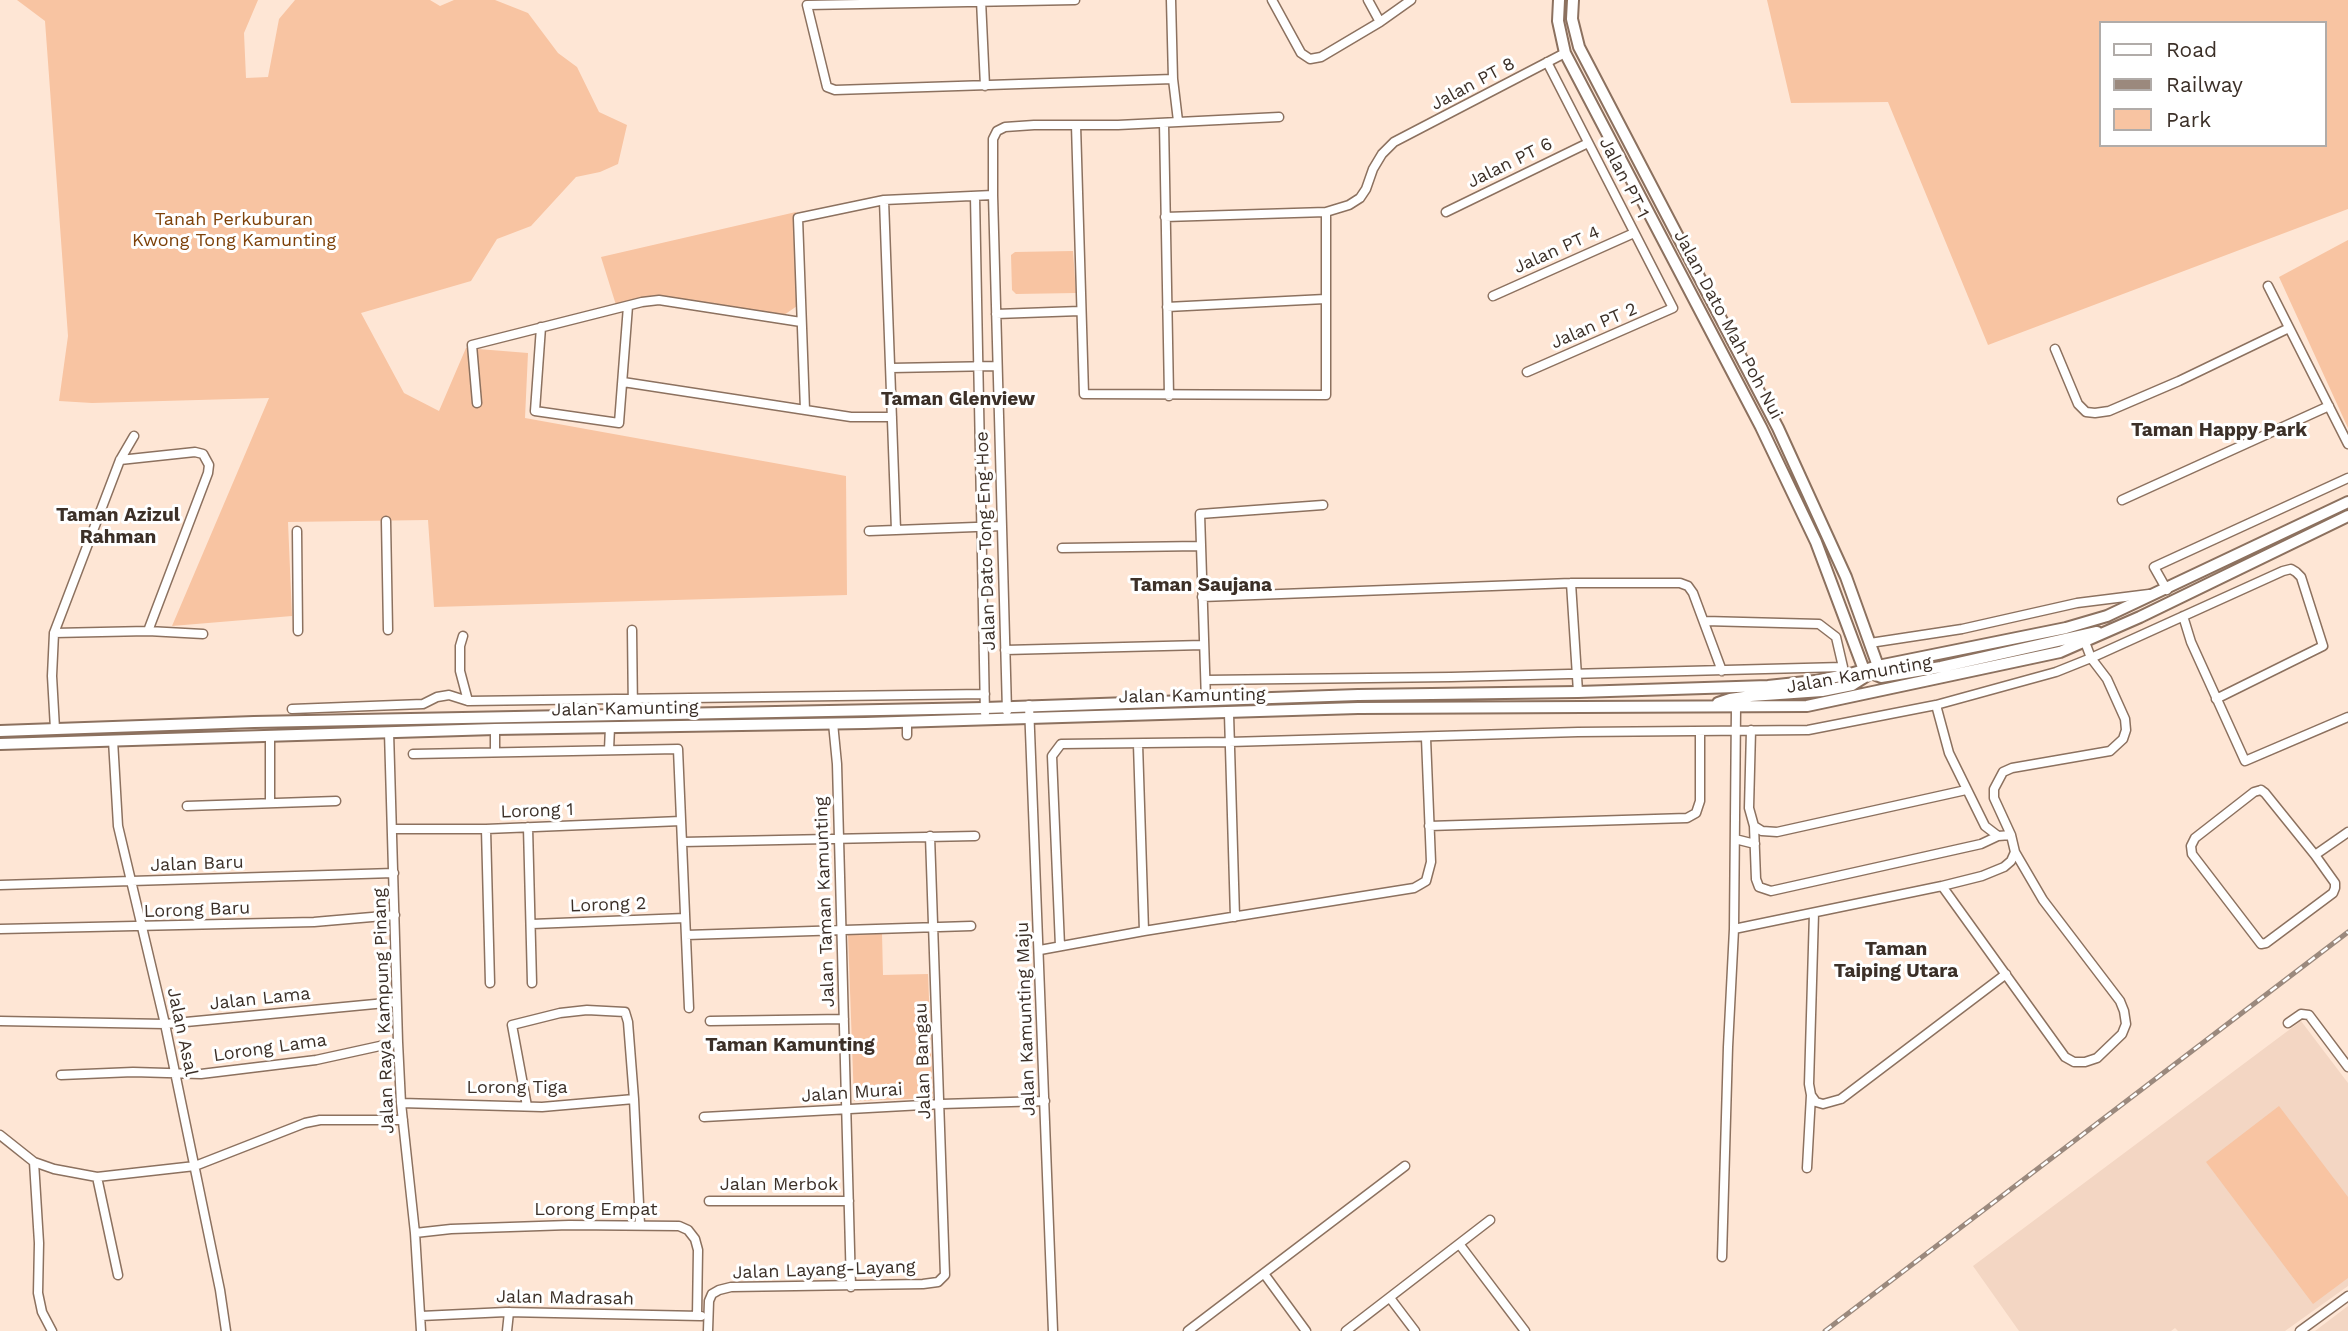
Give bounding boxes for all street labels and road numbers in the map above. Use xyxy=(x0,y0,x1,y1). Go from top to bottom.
street label: Jalan PT 8 xyxy=(1427,53,1519,115)
street label: Jalan PT 6 xyxy=(1464,133,1556,193)
street label: Jalan PT 1 xyxy=(1594,134,1654,222)
street label: Jalan PT 4 xyxy=(1511,221,1603,279)
street label: Jalan Dato Mah Poh Nui xyxy=(1669,227,1787,423)
street label: Jalan PT 2 xyxy=(1548,298,1640,354)
street label: Jalan Dato Tong Eng Hoe xyxy=(971,431,1001,651)
street label: Jalan Kamunting xyxy=(1785,652,1933,698)
street label: Jalan Kamunting xyxy=(1118,684,1266,708)
street label: Jalan Kamunting xyxy=(551,697,699,721)
street label: Jalan Taman Kamunting xyxy=(811,796,839,1008)
street label: Lorong 1 xyxy=(500,799,574,823)
street label: Jalan Baru xyxy=(150,852,244,876)
street label: Jalan Raya Kampung Pinang xyxy=(369,888,399,1134)
street label: Lorong 2 xyxy=(569,893,647,917)
street label: Lorong Baru xyxy=(143,897,251,923)
street label: Jalan Kamunting Maju xyxy=(1012,921,1040,1117)
street label: Jalan Lama xyxy=(208,983,312,1015)
street label: Jalan Asal xyxy=(162,986,202,1078)
street label: Jalan Bangau xyxy=(910,1002,936,1120)
street label: Lorong Lama xyxy=(212,1029,328,1067)
street label: Lorong Tiga xyxy=(466,1077,568,1099)
street label: Jalan Murai xyxy=(801,1079,903,1107)
street label: Jalan Merbok xyxy=(720,1174,838,1196)
street label: Lorong Empat xyxy=(534,1199,658,1221)
street label: Jalan Layang-Layang xyxy=(732,1256,916,1284)
street label: Jalan Madrasah xyxy=(496,1286,634,1310)

